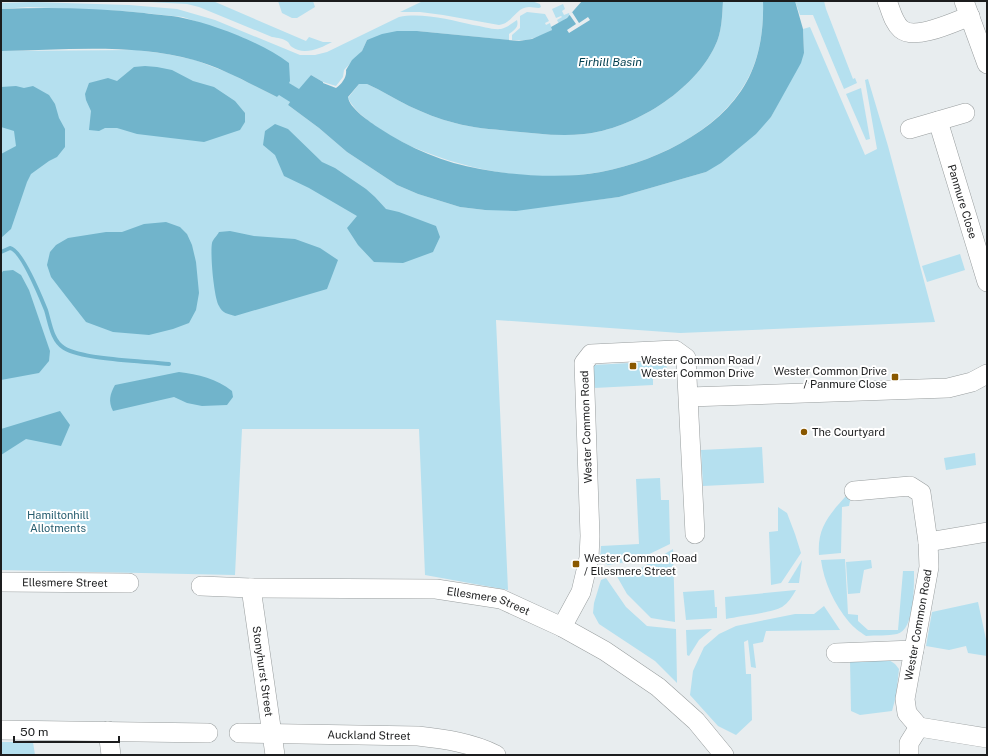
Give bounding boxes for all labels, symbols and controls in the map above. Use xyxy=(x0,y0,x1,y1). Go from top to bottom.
water label: Firhill Basin xyxy=(578,55,642,69)
street label: Panmure Close xyxy=(945,163,979,240)
place label: Wester Common Road / Wester Common Drive xyxy=(641,354,761,379)
marker: Wester Common Road / Wester Common Drive xyxy=(628,361,638,371)
place label: Wester Common Drive / Panmure Close xyxy=(774,365,887,390)
street label: Wester Common Road xyxy=(578,370,594,484)
marker: Wester Common Drive / Panmure Close xyxy=(890,372,900,382)
place label: The Courtyard xyxy=(812,426,885,438)
marker: The Courtyard xyxy=(799,427,809,437)
park label: Hamiltonhill Allotments xyxy=(27,509,89,534)
place label: Wester Common Road / Ellesmere Street xyxy=(584,552,697,577)
marker: Wester Common Road / Ellesmere Street xyxy=(571,559,581,569)
street label: Wester Common Road xyxy=(902,568,934,682)
street label: Ellesmere Street xyxy=(22,576,108,589)
street label: Ellesmere Street xyxy=(446,585,532,617)
street label: Stonyhurst Street xyxy=(251,625,275,717)
scale bar xyxy=(14,718,119,744)
text: 50 m xyxy=(20,725,48,739)
street label: Auckland Street xyxy=(327,728,411,742)

